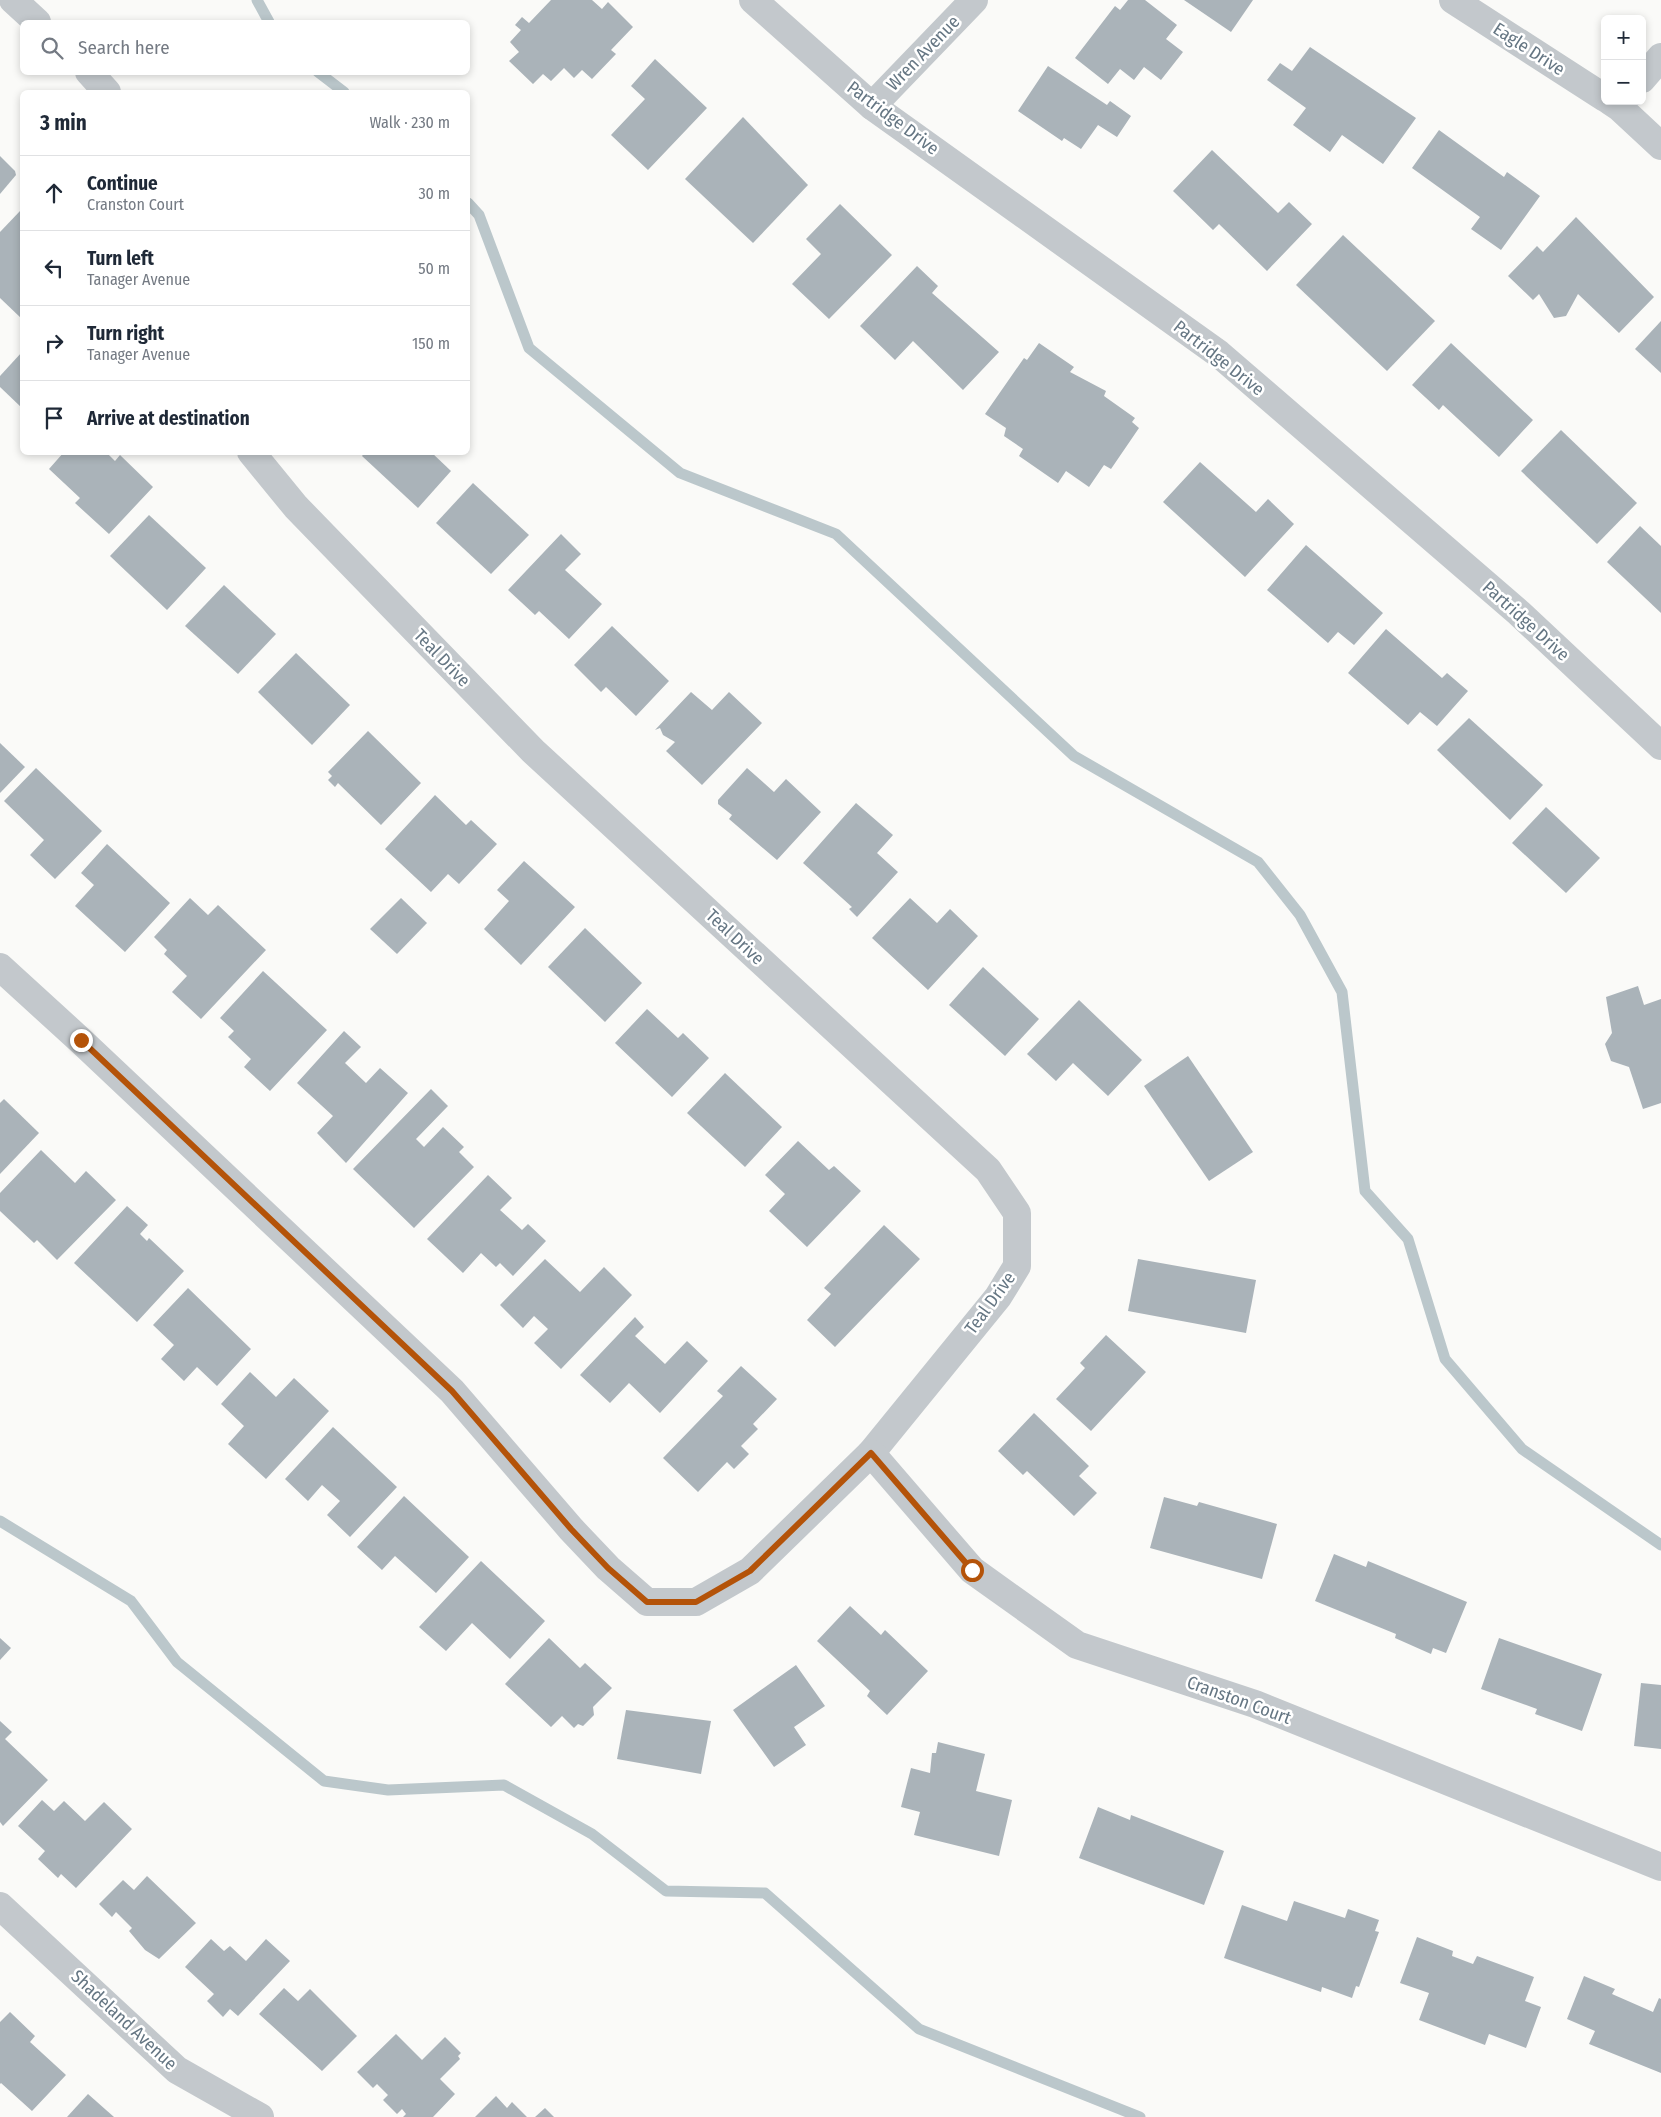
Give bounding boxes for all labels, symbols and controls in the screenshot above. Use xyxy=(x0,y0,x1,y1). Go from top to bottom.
street label: Wren Avenue xyxy=(882,11,964,95)
map controls xyxy=(1601,15,1646,105)
button: + xyxy=(1601,15,1646,60)
street label: Eagle Drive xyxy=(1489,18,1569,80)
search box xyxy=(20,20,470,75)
icon: search xyxy=(38,34,66,62)
text: Search here xyxy=(78,36,170,59)
button: − xyxy=(1601,60,1646,105)
street label: Partridge Drive xyxy=(843,76,943,160)
text: 3 min xyxy=(40,110,87,136)
text: Walk · 230 m xyxy=(370,113,450,132)
text: Continue xyxy=(87,172,158,195)
icon: ahead xyxy=(40,179,68,207)
text: 30 m xyxy=(418,184,450,203)
text: Cranston Court xyxy=(87,195,184,214)
text: Turn left xyxy=(87,247,154,270)
icon: left xyxy=(40,254,68,282)
text: 50 m xyxy=(418,259,450,278)
text: Tanager Avenue xyxy=(87,270,190,289)
street label: Partridge Drive xyxy=(1169,316,1269,400)
text: Turn right xyxy=(87,322,164,345)
icon: right xyxy=(40,329,68,357)
text: 150 m xyxy=(412,334,450,353)
text: Tanager Avenue xyxy=(87,345,190,364)
icon: arrive xyxy=(40,404,68,432)
text: Arrive at destination xyxy=(87,407,250,430)
street label: Partridge Drive xyxy=(1478,576,1574,666)
street label: Teal Drive xyxy=(409,625,475,692)
street label: Teal Drive xyxy=(701,904,769,970)
route end xyxy=(70,1029,93,1052)
street label: Teal Drive xyxy=(960,1267,1020,1339)
route start xyxy=(961,1559,984,1582)
street label: Cranston Court xyxy=(1184,1671,1294,1729)
street label: Shadeland Avenue xyxy=(67,1965,182,2075)

